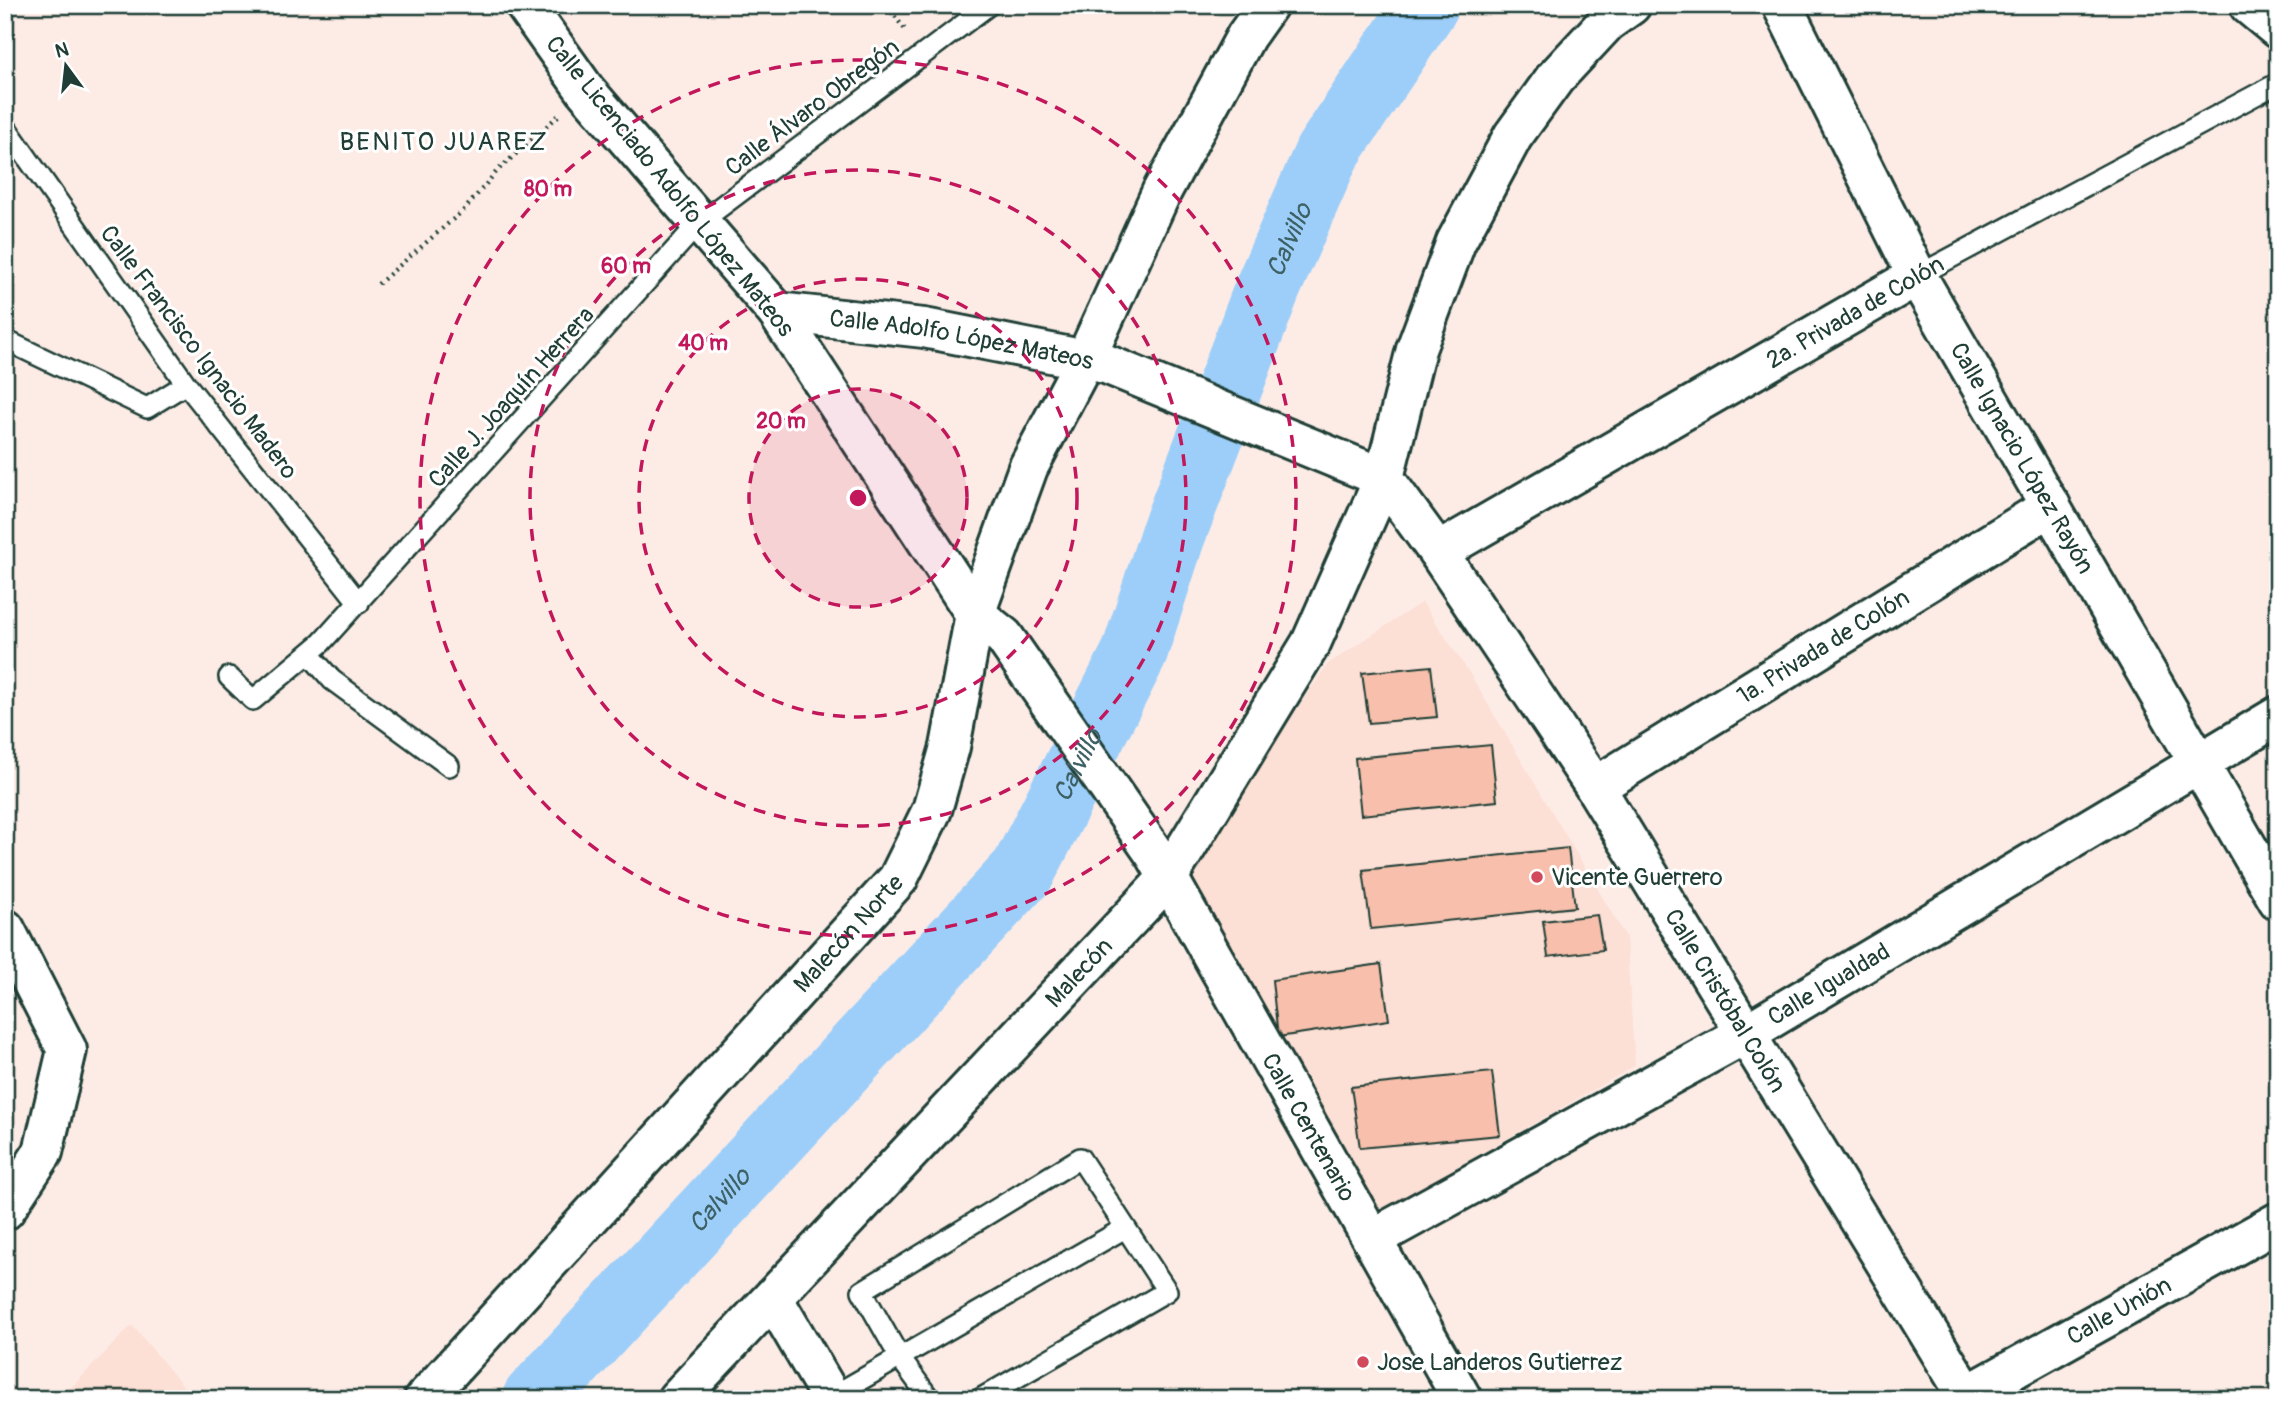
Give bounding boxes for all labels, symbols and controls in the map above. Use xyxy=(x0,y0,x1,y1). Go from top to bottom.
street label: Calle Licenciado Adolfo López Mateos xyxy=(539,30,800,343)
north arrow xyxy=(32,32,102,102)
street label: Calle Álvaro Obregón xyxy=(720,33,905,182)
text: N xyxy=(53,37,71,64)
district label: BENITO JUAREZ xyxy=(339,126,549,158)
text: 80 m xyxy=(524,176,572,203)
water label: Calvillo xyxy=(1259,197,1321,282)
street label: Calle Francisco Ignacio Madero xyxy=(94,220,304,485)
street label: 2a. Privada de Colón xyxy=(1761,250,1949,375)
text: 60 m xyxy=(601,253,651,280)
street label: Calle J. Joaquín Herrera xyxy=(422,301,600,494)
street label: Calle Adolfo López Mateos xyxy=(828,304,1096,376)
text: 40 m xyxy=(678,330,728,357)
street label: Calle Ignacio López Rayón xyxy=(1944,337,2100,579)
text: 20 m xyxy=(756,408,806,435)
centre of rings xyxy=(846,486,870,510)
street label: 1a. Privada de Colón xyxy=(1732,583,1915,711)
water label: Calvillo xyxy=(1046,722,1111,807)
place label: Vicente Guerrero xyxy=(1551,863,1723,892)
street label: Malecón Norte xyxy=(788,869,910,999)
marker: Vicente Guerrero xyxy=(1529,869,1545,885)
street label: Calle Cristóbal Colón xyxy=(1658,904,1792,1098)
street label: Malecón xyxy=(1040,932,1119,1014)
street label: Calle Igualdad xyxy=(1763,937,1895,1032)
street label: Calle Centenario xyxy=(1255,1048,1362,1207)
water label: Calvillo xyxy=(682,1160,759,1240)
street label: Calle Unión xyxy=(2062,1270,2177,1352)
place label: Jose Landeros Gutierrez xyxy=(1377,1348,1622,1377)
marker: Jose Landeros Gutierrez xyxy=(1355,1354,1371,1370)

